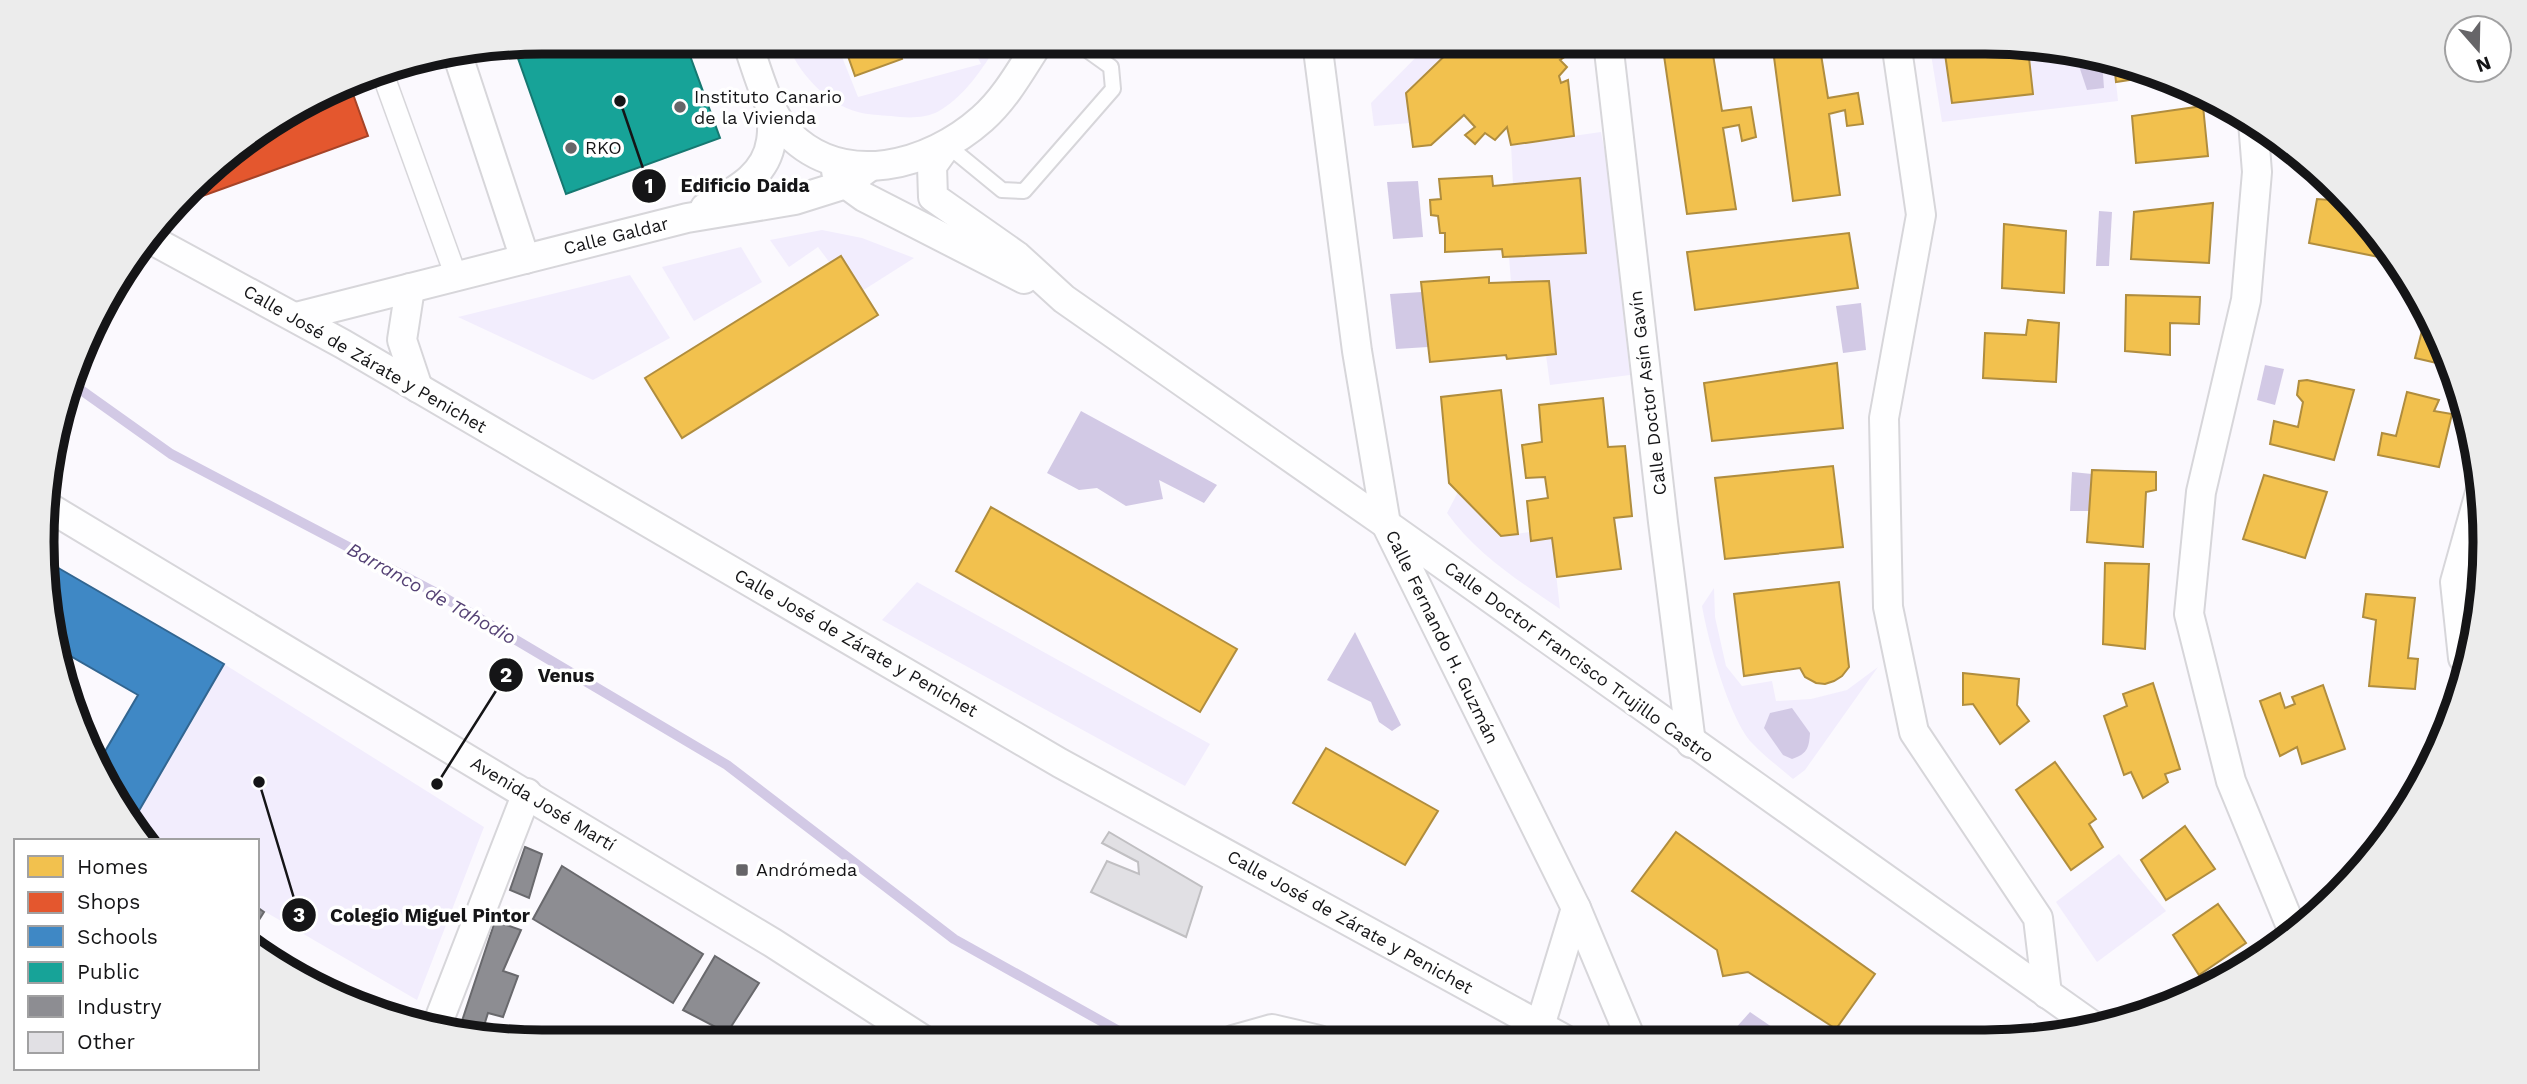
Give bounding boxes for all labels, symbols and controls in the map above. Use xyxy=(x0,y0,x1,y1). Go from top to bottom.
north arrow xyxy=(2443,14,2513,84)
text: N xyxy=(2473,51,2494,78)
place label: Instituto Canario de la Vivienda xyxy=(694,86,842,128)
marker: Instituto Canario de la Vivienda xyxy=(672,99,688,115)
place label: RKO xyxy=(585,137,622,158)
marker: RKO xyxy=(563,140,579,156)
callout: Edificio Daida xyxy=(631,166,823,206)
text: 1 xyxy=(644,173,654,198)
text: Edificio Daida xyxy=(681,174,809,197)
street label: Calle Galdar xyxy=(561,212,671,259)
street label: Calle José de Zárate y Penichet xyxy=(240,280,491,437)
street label: Calle Doctor Asín Gavín xyxy=(1625,289,1670,497)
street label: Calle Fernando H. Guzmán xyxy=(1382,527,1503,747)
water label: Barranco de Tahodio xyxy=(343,537,520,649)
street label: Calle Doctor Francisco Trujillo Castro xyxy=(1440,557,1718,766)
street label: Calle José de Zárate y Penichet xyxy=(731,564,982,721)
callout: Venus xyxy=(489,655,608,695)
text: 2 xyxy=(500,662,512,687)
text: Venus xyxy=(538,664,594,687)
street label: Avenida José Martí xyxy=(467,752,620,855)
legend xyxy=(14,839,259,1070)
street label: Calle José de Zárate y Penichet xyxy=(1224,845,1477,998)
text: Homes xyxy=(77,854,148,879)
place label: Andrómeda xyxy=(756,859,857,880)
marker: Andrómeda xyxy=(734,862,750,878)
text: Shops xyxy=(77,889,140,914)
callout: Colegio Miguel Pintor xyxy=(281,895,544,935)
text: 3 xyxy=(293,902,305,927)
text: Colegio Miguel Pintor xyxy=(330,904,531,927)
text: Schools xyxy=(77,924,158,949)
text: Public xyxy=(77,959,140,984)
text: Industry xyxy=(77,994,162,1019)
text: Other xyxy=(77,1029,136,1054)

